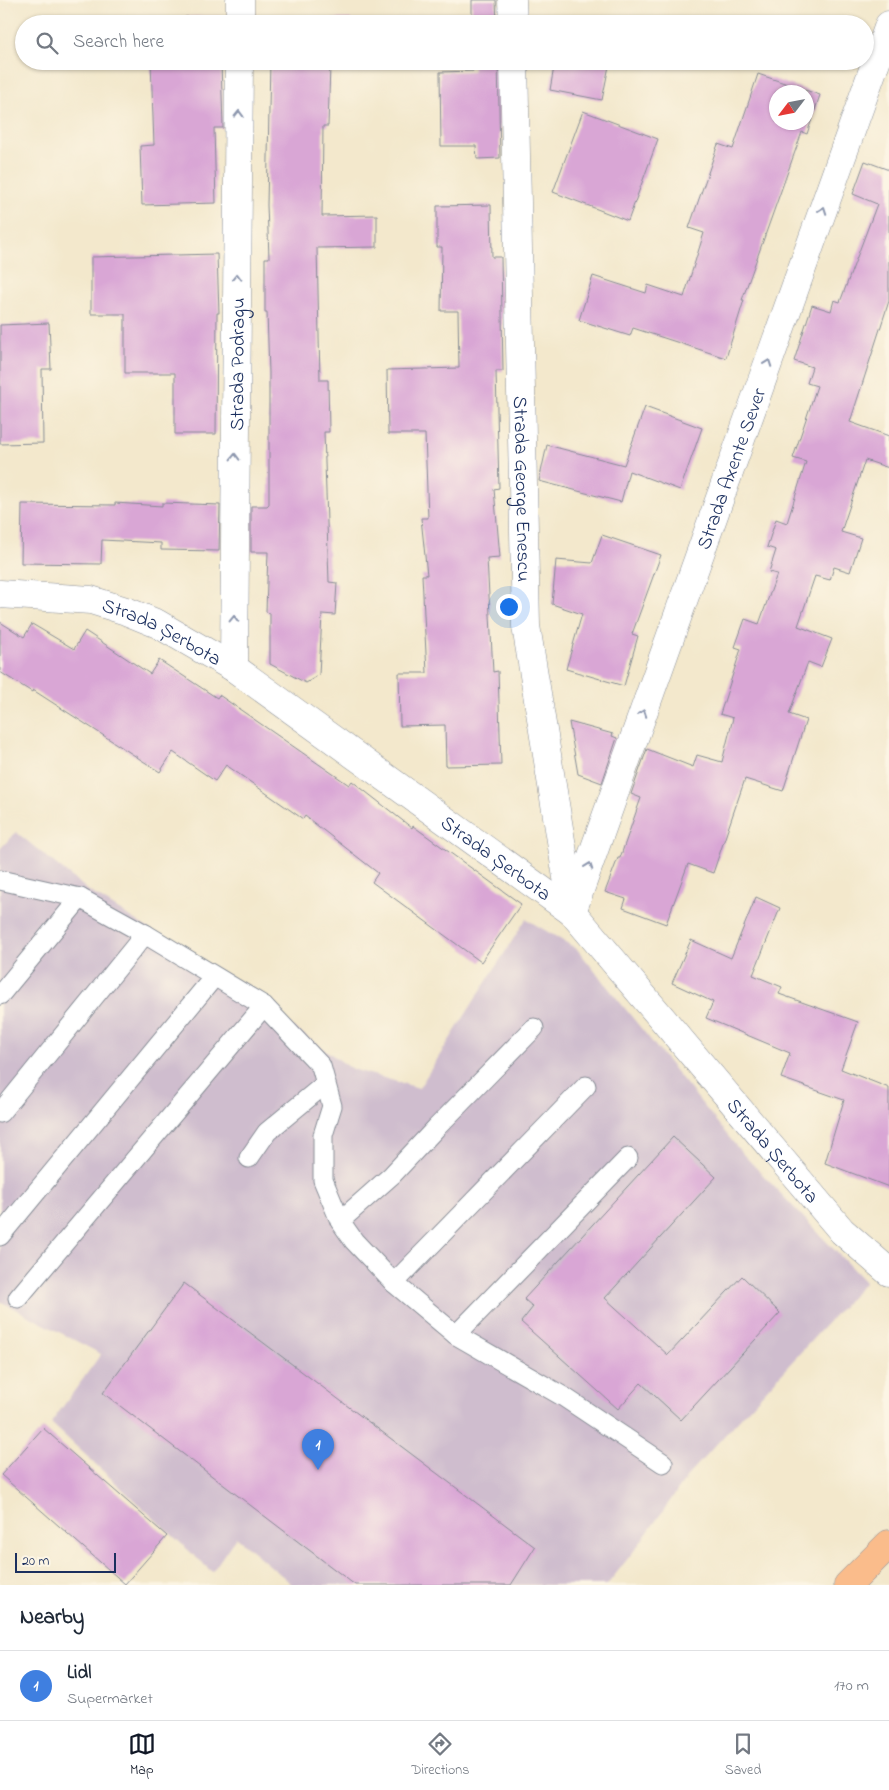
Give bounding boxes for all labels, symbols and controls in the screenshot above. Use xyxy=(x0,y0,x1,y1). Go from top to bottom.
search box xyxy=(15,15,874,70)
icon: search xyxy=(33,29,61,57)
text: Search here xyxy=(73,29,164,56)
north arrow xyxy=(769,85,814,130)
one-way arrow xyxy=(234,110,244,118)
one-way arrow xyxy=(817,206,827,214)
one-way arrow xyxy=(232,273,242,280)
street label: Strada Podragu xyxy=(224,297,255,431)
one-way arrow xyxy=(763,359,773,367)
street label: Strada Axente Sever xyxy=(691,384,775,554)
street label: Strada George Enescu xyxy=(504,396,537,582)
one-way arrow xyxy=(230,453,241,461)
street label: Strada Șerbota xyxy=(98,592,226,675)
your location xyxy=(496,594,522,620)
one-way arrow xyxy=(229,615,239,623)
one-way arrow xyxy=(637,710,647,718)
street label: Strada Șerbota xyxy=(434,810,556,909)
one-way arrow xyxy=(583,863,593,871)
street label: Strada Șerbota xyxy=(718,1093,825,1211)
pin: 1 xyxy=(302,1429,334,1470)
scale bar xyxy=(15,1550,116,1573)
text: 20 m xyxy=(22,1551,49,1572)
text: Nearby xyxy=(20,1603,84,1633)
text: Lidl xyxy=(67,1660,91,1687)
text: 1 xyxy=(33,1674,39,1698)
text: 170 m xyxy=(834,1674,869,1698)
text: Supermarket xyxy=(67,1687,153,1711)
tab: Map xyxy=(128,1730,156,1781)
tab: Directions xyxy=(411,1730,469,1781)
tab: Saved xyxy=(725,1730,761,1781)

